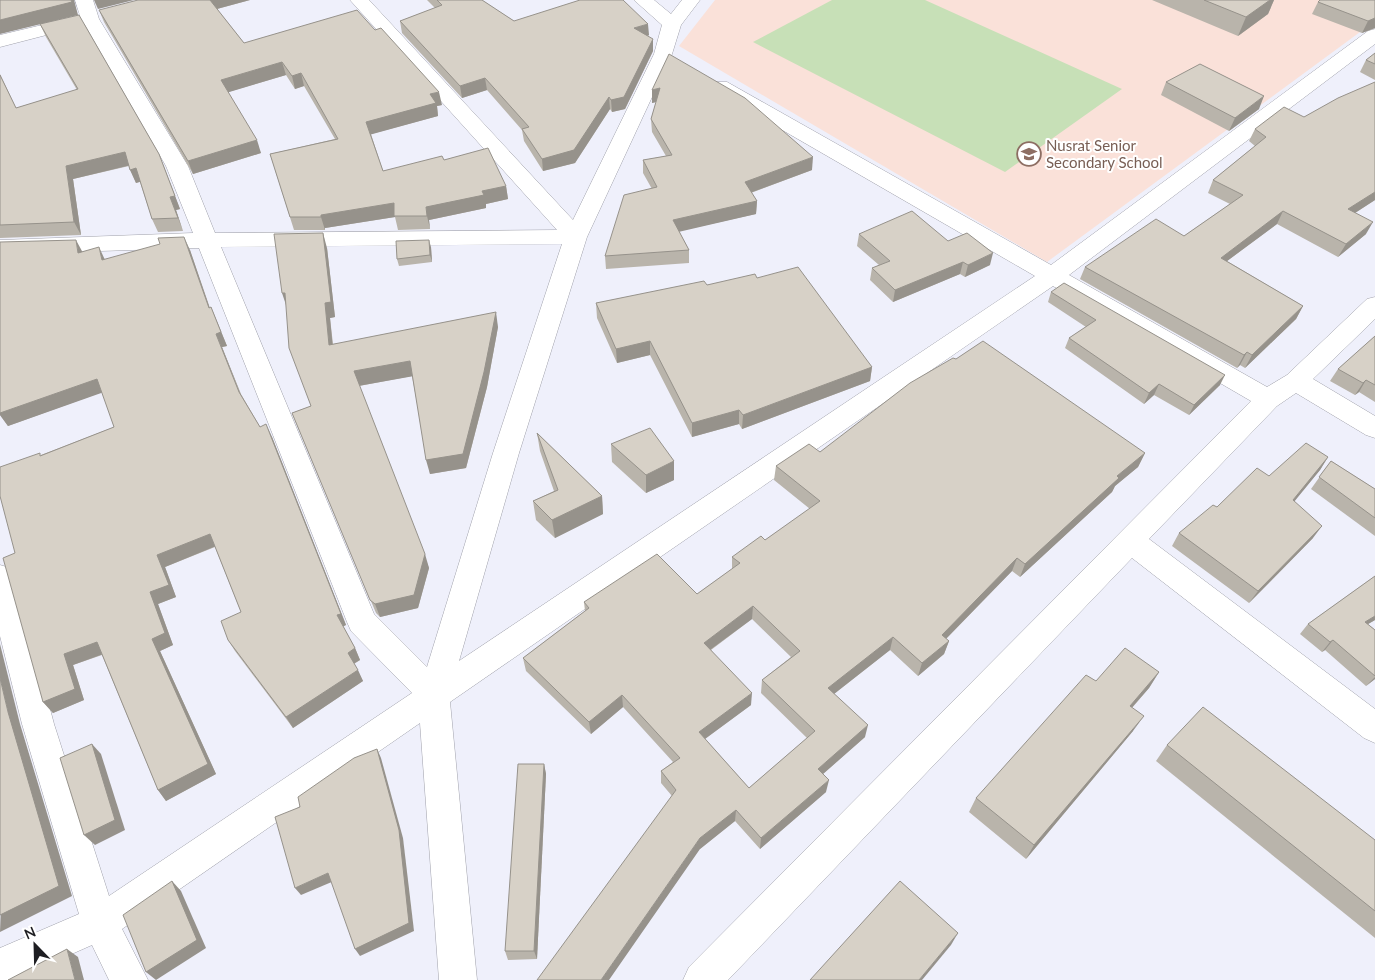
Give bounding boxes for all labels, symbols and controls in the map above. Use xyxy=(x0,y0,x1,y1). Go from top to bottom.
place label: Nusrat Senior Secondary School xyxy=(1046,136,1163,171)
school or university icon: Nusrat Senior Secondary School xyxy=(1016,141,1042,167)
north arrow xyxy=(10,920,60,970)
text: N xyxy=(21,923,38,943)

